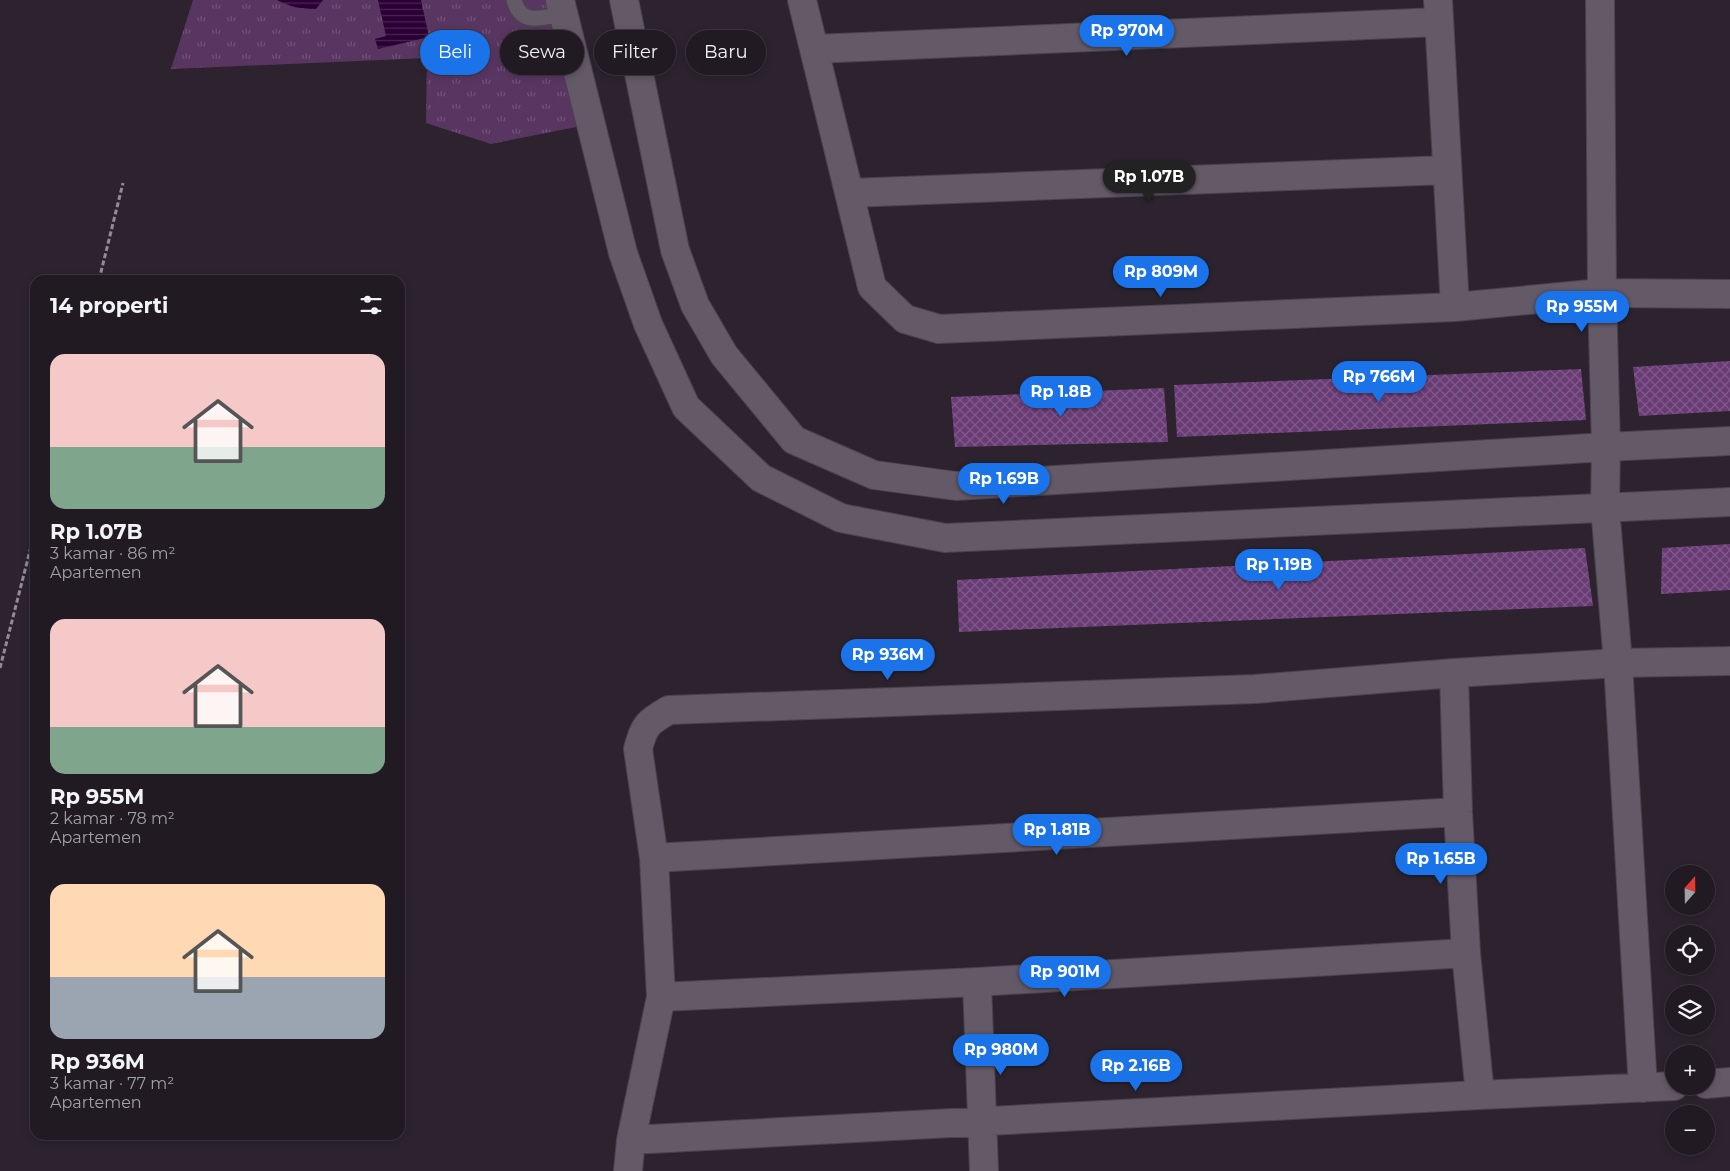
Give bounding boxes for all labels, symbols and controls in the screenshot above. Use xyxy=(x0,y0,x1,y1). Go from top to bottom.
pin: Rp 970M xyxy=(1081,15,1173,57)
text: Rp 970M xyxy=(1090,21,1164,40)
chip: Beli xyxy=(420,30,490,75)
chip: Sewa xyxy=(500,30,584,75)
chip: Filter xyxy=(594,30,676,75)
chip: Baru xyxy=(686,30,766,75)
pin: Rp 1.07B xyxy=(1097,160,1201,203)
text: Rp 1.07B xyxy=(1114,167,1184,186)
pin: Rp 809M xyxy=(1115,256,1207,298)
text: Rp 809M xyxy=(1124,262,1198,281)
pin: Rp 955M xyxy=(1536,290,1628,333)
icon: filters xyxy=(357,291,385,319)
text: 14 properti xyxy=(50,293,168,318)
text: Rp 955M xyxy=(1546,297,1618,316)
pin: Rp 766M xyxy=(1333,360,1425,403)
text: Rp 766M xyxy=(1343,367,1415,386)
pin: Rp 1.8B xyxy=(1015,376,1107,418)
text: Rp 1.8B xyxy=(1031,382,1091,401)
icon: home xyxy=(173,386,263,476)
pin: Rp 1.69B xyxy=(952,462,1056,505)
text: Rp 1.69B xyxy=(969,469,1039,488)
text: Rp 1.07B xyxy=(50,519,143,544)
text: 3 kamar · 86 m² xyxy=(50,544,175,563)
pin: Rp 1.19B xyxy=(1227,548,1331,591)
text: Rp 1.19B xyxy=(1246,555,1312,574)
text: Apartemen xyxy=(50,563,142,582)
pin: Rp 936M xyxy=(842,638,934,681)
text: Rp 936M xyxy=(852,645,924,664)
icon: home xyxy=(173,651,263,741)
text: Rp 955M xyxy=(50,784,144,809)
text: 2 kamar · 78 m² xyxy=(50,809,175,828)
pin: Rp 1.81B xyxy=(1005,814,1109,856)
text: Rp 1.81B xyxy=(1023,820,1091,839)
text: Apartemen xyxy=(50,828,142,847)
pin: Rp 1.65B xyxy=(1389,842,1493,885)
text: Rp 1.65B xyxy=(1406,849,1476,868)
north arrow xyxy=(1665,865,1715,915)
map controls xyxy=(1665,865,1715,1155)
icon: home xyxy=(173,916,263,1006)
button: locate xyxy=(1665,925,1715,975)
pin: Rp 901M xyxy=(1019,956,1111,998)
text: Rp 901M xyxy=(1030,962,1100,981)
button: layers xyxy=(1665,985,1715,1035)
pin: Rp 980M xyxy=(955,1034,1047,1076)
text: Rp 980M xyxy=(964,1040,1038,1059)
button: + xyxy=(1665,1045,1715,1095)
text: Rp 936M xyxy=(50,1049,145,1074)
pin: Rp 2.16B xyxy=(1084,1050,1188,1092)
text: Rp 2.16B xyxy=(1101,1056,1171,1075)
text: 3 kamar · 77 m² xyxy=(50,1074,174,1093)
text: Apartemen xyxy=(50,1093,142,1112)
button: − xyxy=(1665,1105,1715,1155)

